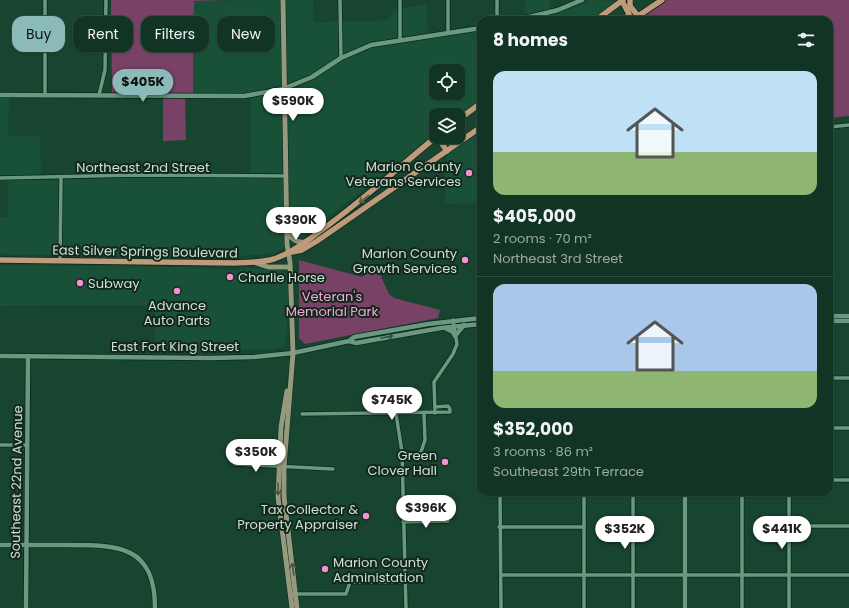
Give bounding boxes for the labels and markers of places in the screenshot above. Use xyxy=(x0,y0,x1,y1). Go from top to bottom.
pin: $405K xyxy=(115,69,171,103)
pin: $590K xyxy=(265,88,321,122)
place label: Marion County Veterans Services xyxy=(345,157,462,191)
marker: Marion County Veterans Services xyxy=(464,168,474,178)
pin: $390K xyxy=(268,207,324,241)
place label: Marion County Growth Services xyxy=(353,244,458,278)
marker: Marion County Growth Services xyxy=(460,255,470,265)
place label: Charlie Horse xyxy=(238,268,325,287)
marker: Charlie Horse xyxy=(225,272,235,282)
place label: Subway xyxy=(88,274,140,293)
marker: Subway xyxy=(75,278,85,288)
marker: Advance Auto Parts xyxy=(172,286,182,296)
place label: Advance Auto Parts xyxy=(144,296,210,330)
pin: $745K xyxy=(364,387,420,421)
pin: $350K xyxy=(228,439,284,473)
place label: Green Clover Hall xyxy=(368,446,437,480)
marker: Green Clover Hall xyxy=(440,457,450,467)
pin: $396K xyxy=(398,495,454,529)
place label: Tax Collector & Property Appraiser xyxy=(237,500,358,534)
marker: Tax Collector & Property Appraiser xyxy=(361,511,371,521)
pin: $352K xyxy=(597,516,653,550)
pin: $441K xyxy=(754,516,810,550)
place label: Marion County Administation xyxy=(333,553,429,587)
marker: Marion County Administation xyxy=(320,564,330,574)

